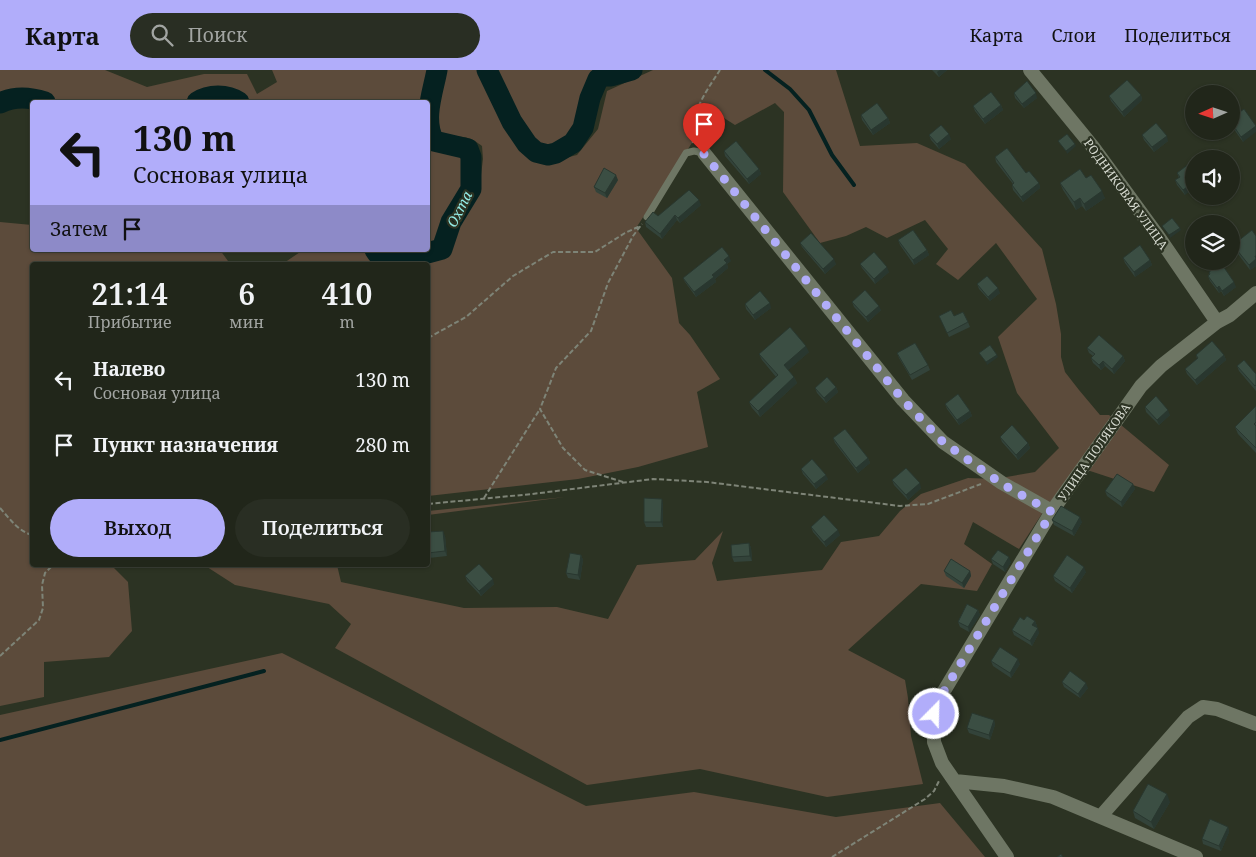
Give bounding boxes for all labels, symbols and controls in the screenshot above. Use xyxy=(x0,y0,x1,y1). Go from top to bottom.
search box xyxy=(130,13,480,58)
text: Карта xyxy=(25,19,100,52)
icon: search xyxy=(148,21,176,49)
text: Поиск xyxy=(188,22,247,48)
text: Карта xyxy=(969,23,1024,47)
text: Слои xyxy=(1052,23,1096,47)
text: Поделиться xyxy=(1124,23,1231,47)
north arrow xyxy=(1185,85,1240,140)
map controls xyxy=(1185,85,1240,270)
pin xyxy=(683,103,725,154)
icon: arrive xyxy=(690,110,718,138)
text: 130 m xyxy=(133,114,236,161)
icon: left xyxy=(50,120,115,185)
street label: РОДНИКОВАЯ УЛИЦА xyxy=(1080,135,1172,253)
button: sound xyxy=(1185,150,1240,205)
text: Сосновая улица xyxy=(133,159,308,189)
water label: Охта xyxy=(442,188,476,230)
icon: arrive xyxy=(118,215,146,243)
button: layers xyxy=(1185,215,1240,270)
text: Затем xyxy=(50,216,108,242)
text: 21:14 xyxy=(91,273,168,314)
text: 6 xyxy=(238,273,255,314)
text: 410 xyxy=(322,273,372,314)
text: Прибытие xyxy=(88,311,172,333)
text: мин xyxy=(229,311,264,333)
text: m xyxy=(339,311,355,333)
text: Налево xyxy=(93,356,165,382)
icon: left xyxy=(50,366,78,394)
text: 130 m xyxy=(355,367,410,393)
text: Сосновая улица xyxy=(93,382,221,404)
street label: УЛИЦА ПОЛЯКОВА xyxy=(1054,399,1135,504)
icon: arrive xyxy=(50,431,78,459)
text: Пункт назначения xyxy=(93,432,278,458)
text: 280 m xyxy=(355,432,410,458)
button: Выход xyxy=(50,499,225,557)
button: Поделиться xyxy=(235,499,410,557)
position arrow xyxy=(907,687,959,739)

